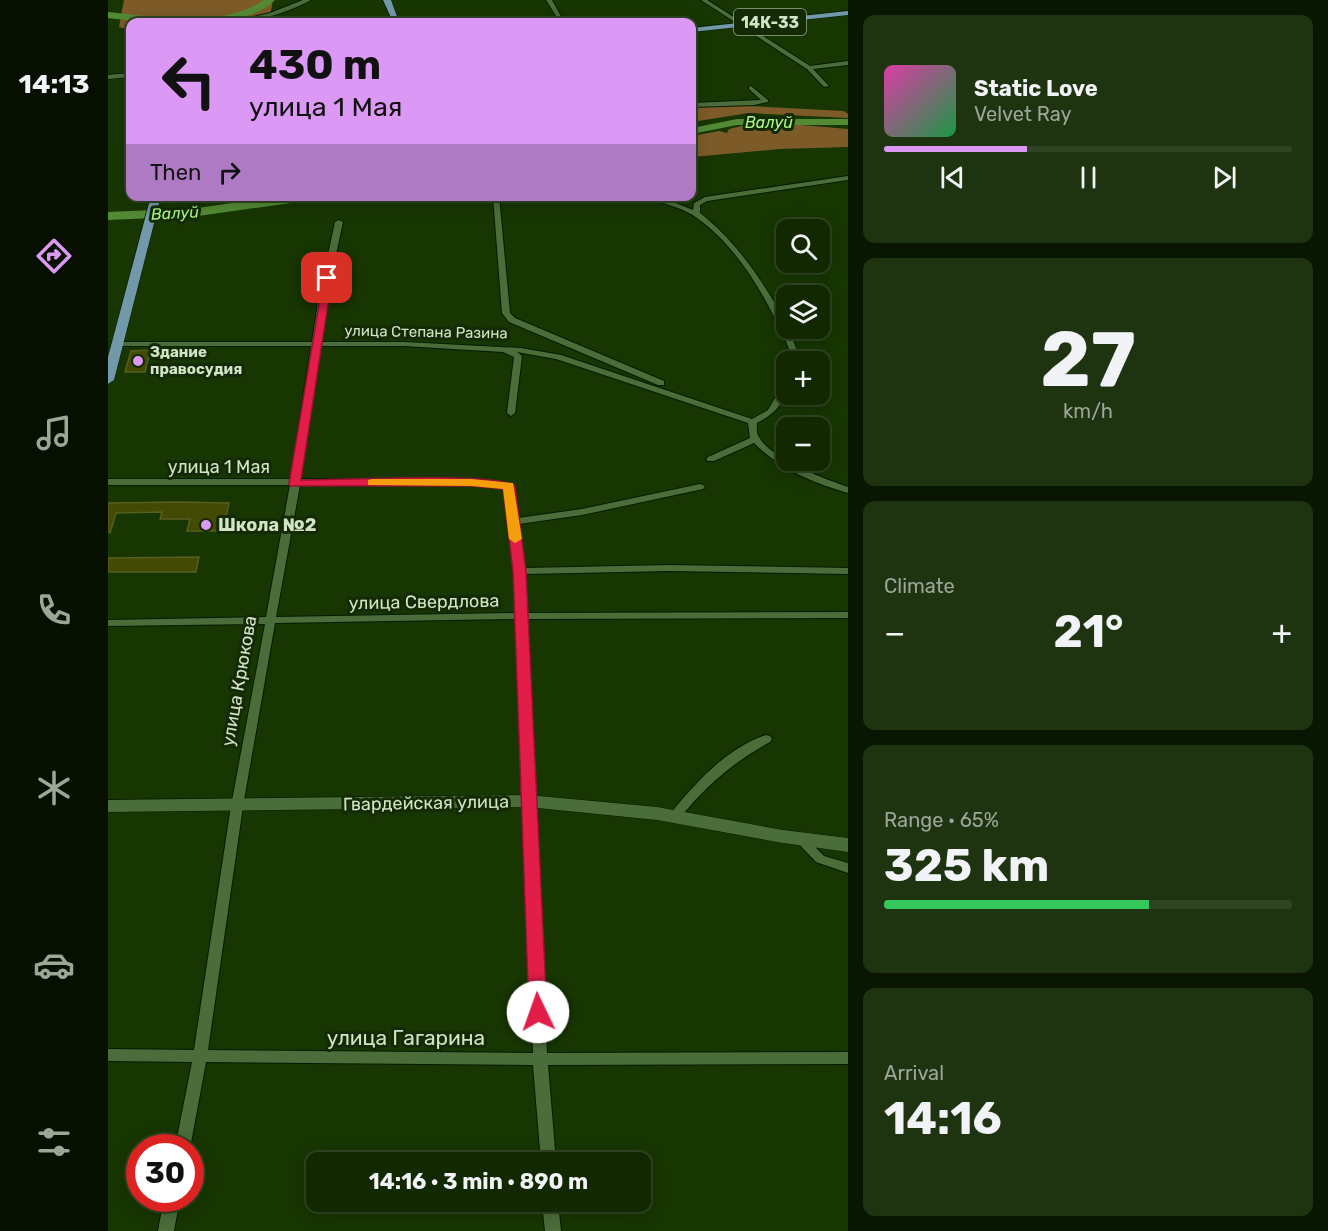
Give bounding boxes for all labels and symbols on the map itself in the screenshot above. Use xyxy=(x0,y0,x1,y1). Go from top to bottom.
road number: 14К-33 xyxy=(734,9,806,35)
water label: Валуй xyxy=(745,113,793,132)
water label: Валуй xyxy=(151,202,200,224)
pin xyxy=(301,252,352,303)
street label: улица Степана Разина xyxy=(344,322,508,342)
place label: Здание правосудия xyxy=(150,343,242,378)
marker: Здание правосудия xyxy=(131,354,145,368)
street label: улица 1 Мая xyxy=(168,456,270,478)
place label: Школа №2 xyxy=(218,514,317,536)
marker: Школа №2 xyxy=(199,518,213,532)
street label: улица Свердлова xyxy=(348,590,500,614)
street label: улица Крюкова xyxy=(217,614,261,748)
street label: Гвардейская улица xyxy=(343,791,509,815)
position arrow xyxy=(506,980,570,1044)
street label: улица Гагарина xyxy=(327,1025,485,1050)
speed limit sign: 30 xyxy=(126,1134,204,1212)

